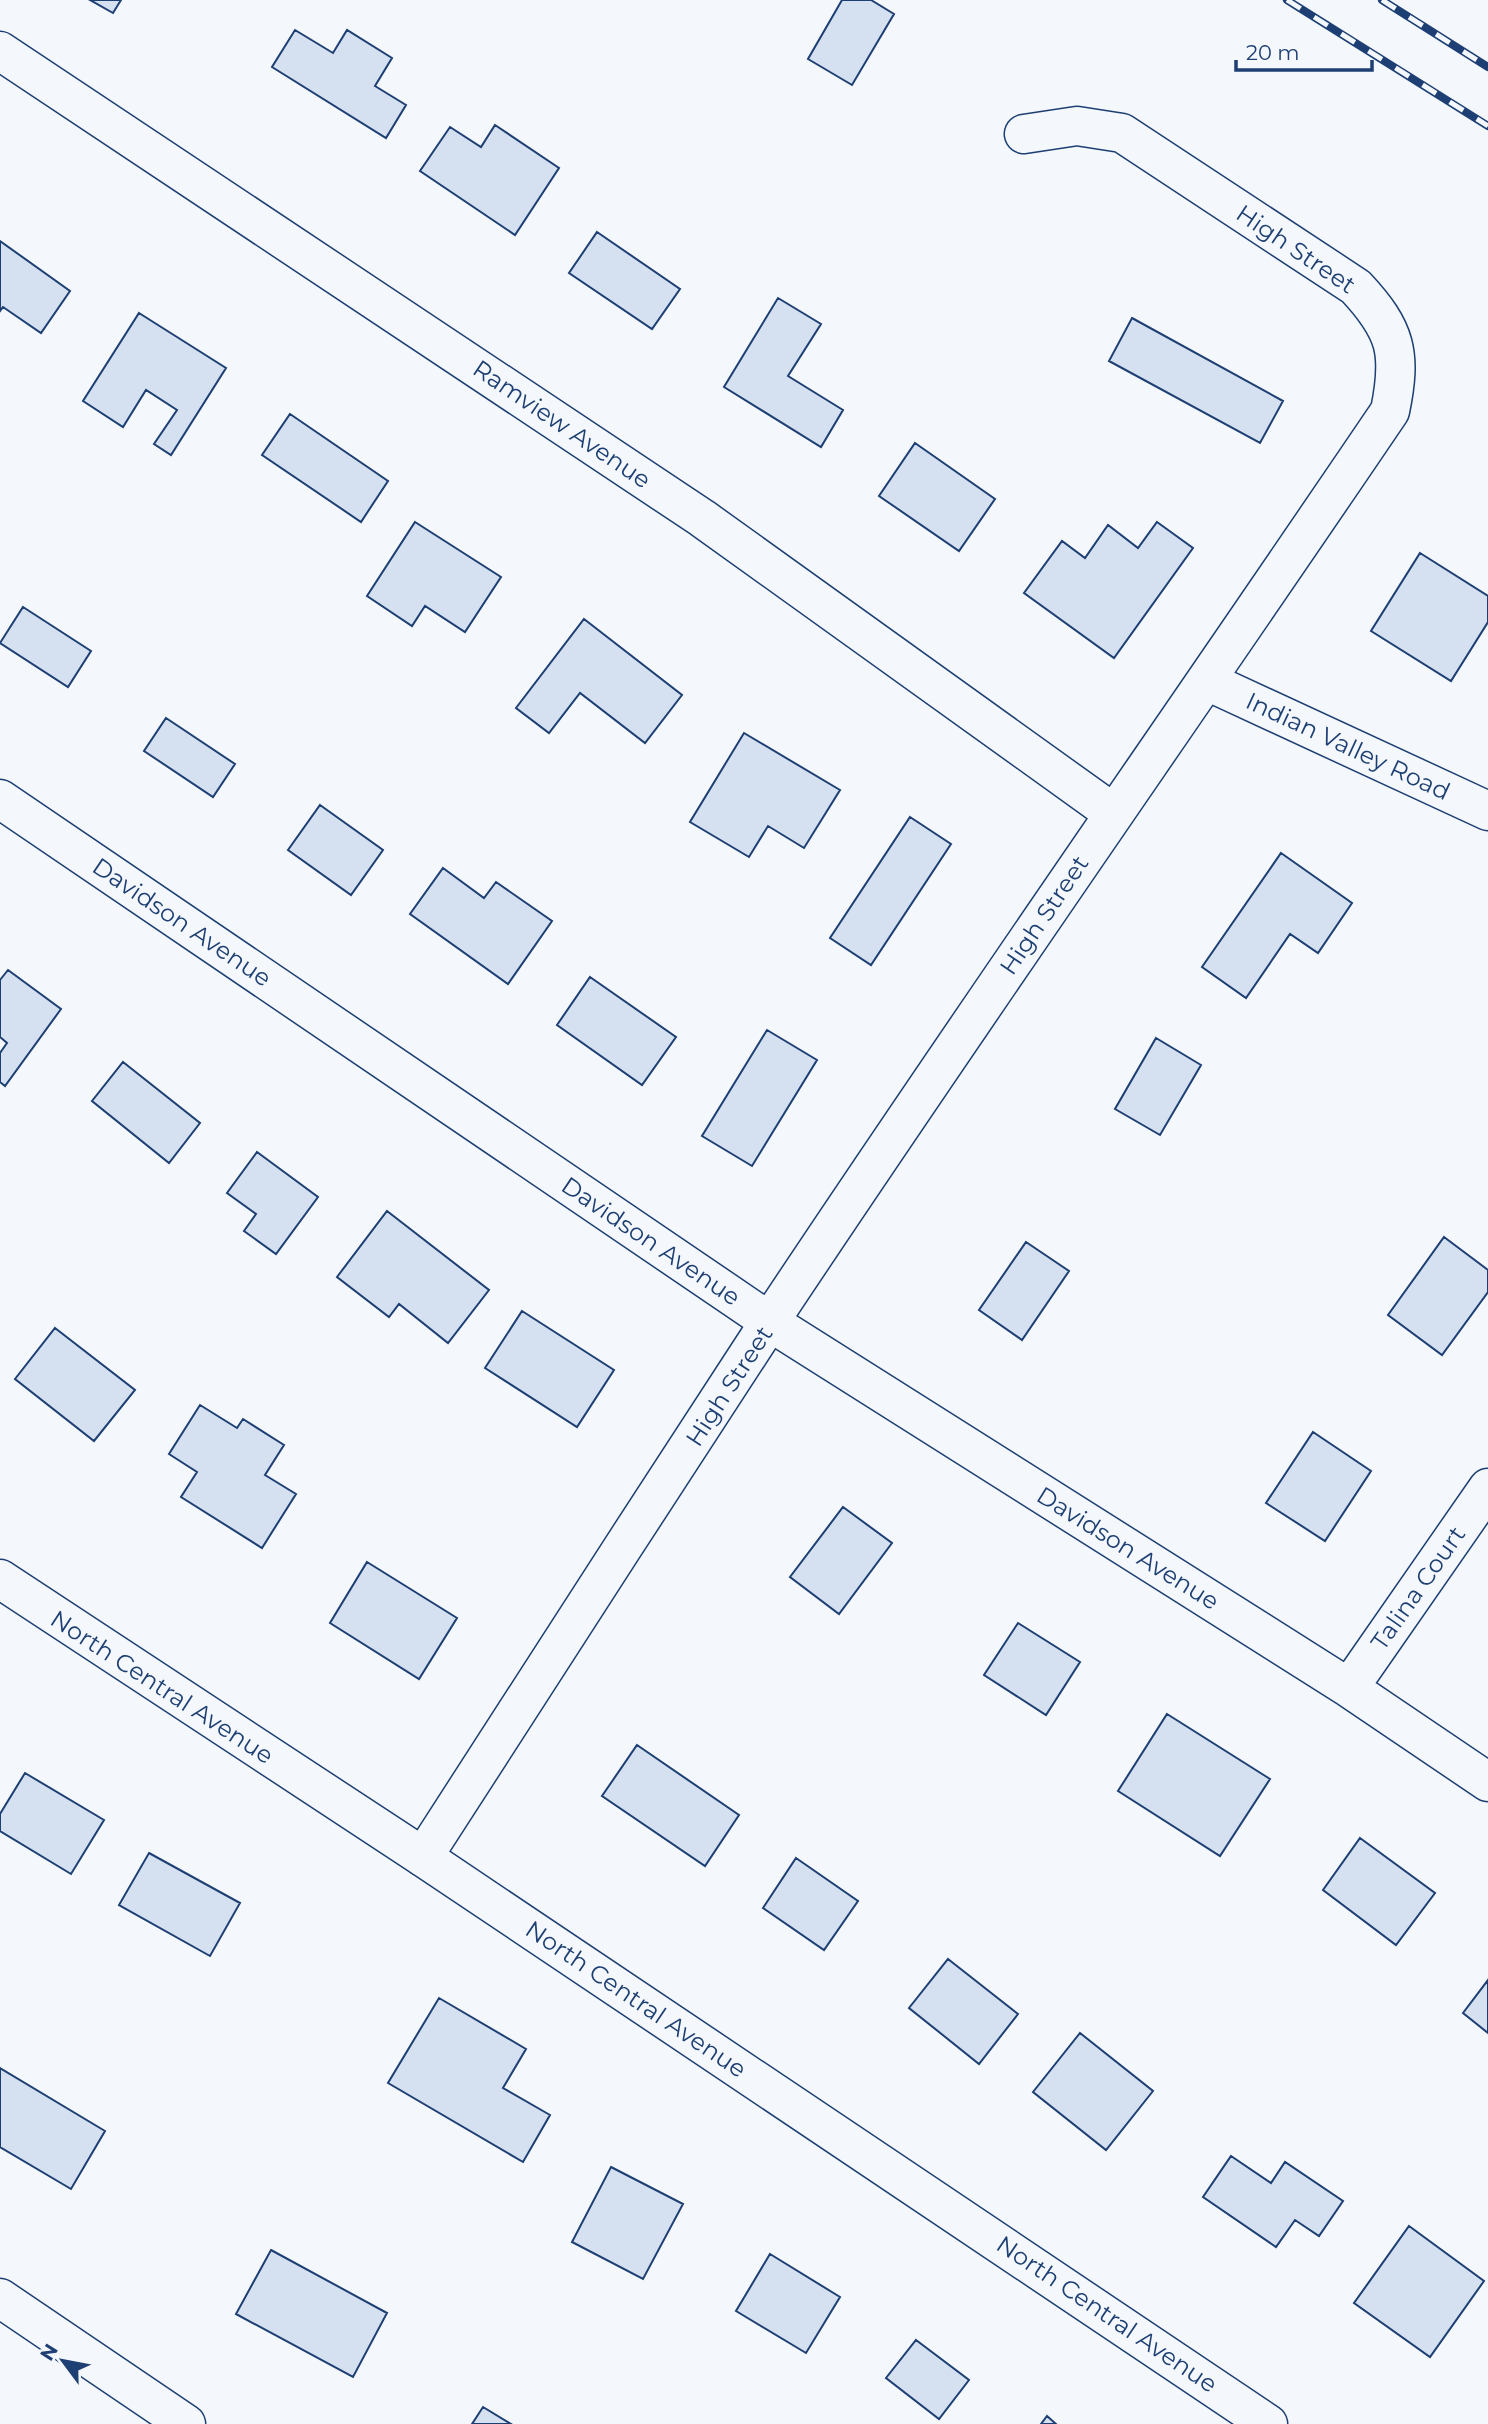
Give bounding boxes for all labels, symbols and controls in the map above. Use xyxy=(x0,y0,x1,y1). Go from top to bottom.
scale bar xyxy=(1236,28,1372,72)
text: 20 m xyxy=(1246,40,1300,65)
street label: High Street xyxy=(1231,199,1361,300)
street label: Ramview Avenue xyxy=(468,354,656,494)
street label: Indian Valley Road xyxy=(1241,686,1455,806)
street label: High Street xyxy=(994,850,1095,980)
street label: Davidson Avenue xyxy=(87,851,277,993)
street label: Davidson Avenue xyxy=(556,1170,746,1312)
street label: High Street xyxy=(679,1320,779,1452)
street label: Davidson Avenue xyxy=(1032,1480,1224,1616)
street label: Talina Court xyxy=(1365,1520,1471,1655)
street label: North Central Avenue xyxy=(45,1604,279,1770)
street label: North Central Avenue xyxy=(520,1914,752,2084)
street label: North Central Avenue xyxy=(991,2229,1223,2399)
north arrow xyxy=(28,2326,98,2396)
text: N xyxy=(35,2340,63,2365)

